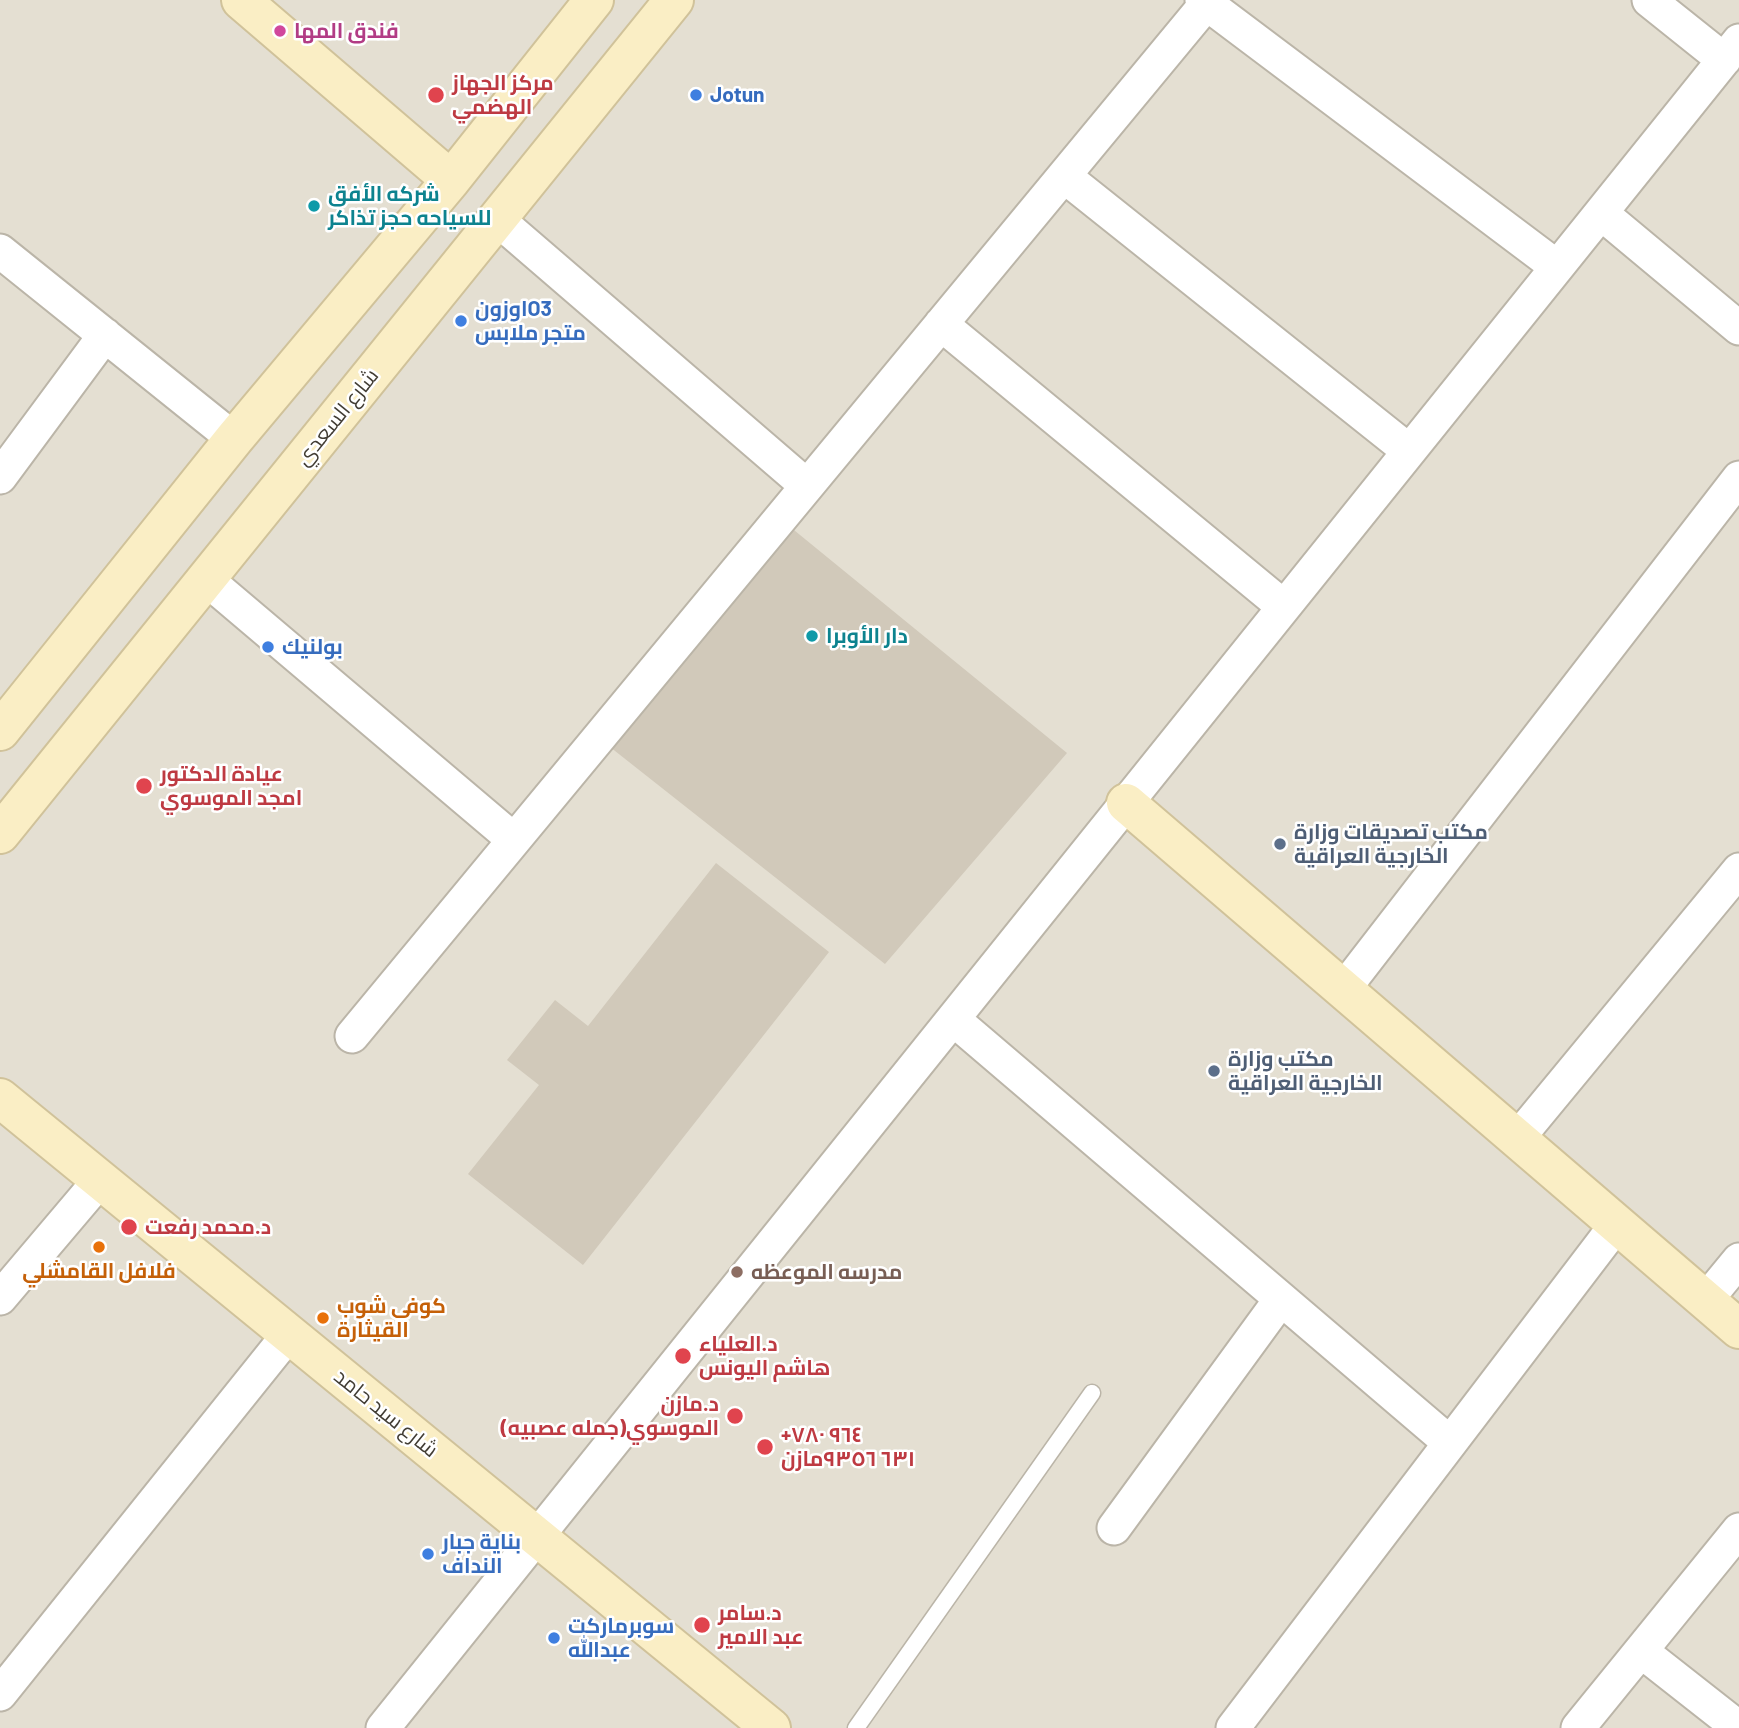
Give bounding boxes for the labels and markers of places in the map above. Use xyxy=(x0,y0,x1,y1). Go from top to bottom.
place label: فندق المها xyxy=(294,18,399,44)
marker: فندق المها xyxy=(272,23,288,39)
place label: مركز الجهاز الهضمي xyxy=(452,70,554,120)
place label: Jotun xyxy=(710,82,765,108)
marker: مركز الجهاز الهضمي xyxy=(426,85,446,105)
marker: Jotun xyxy=(688,87,704,103)
place label: شركه الأفق للسياحه حجز تذاكر xyxy=(328,181,491,231)
marker: شركه الأفق للسياحه حجز تذاكر xyxy=(306,198,322,214)
place label: اوزونO3 متجر ملابس xyxy=(475,296,586,346)
marker: اوزونO3 متجر ملابس xyxy=(453,313,469,329)
place label: دار الأوبرا xyxy=(826,623,908,649)
marker: دار الأوبرا xyxy=(804,628,820,644)
place label: بولنيك xyxy=(282,634,343,660)
marker: بولنيك xyxy=(260,639,276,655)
place label: عيادة الدكتور امجد الموسوي xyxy=(160,761,302,811)
marker: عيادة الدكتور امجد الموسوي xyxy=(134,776,154,796)
place label: مكتب تصديقات وزارة الخارجية العراقية xyxy=(1294,819,1488,869)
marker: مكتب تصديقات وزارة الخارجية العراقية xyxy=(1272,836,1288,852)
place label: مكتب وزارة الخارجية العراقية xyxy=(1228,1046,1383,1096)
marker: مكتب وزارة الخارجية العراقية xyxy=(1206,1063,1222,1079)
place label: د.محمد رفعت xyxy=(145,1214,271,1240)
marker: د.محمد رفعت xyxy=(119,1217,139,1237)
marker: فلافل القامشلي xyxy=(91,1239,107,1255)
place label: فلافل القامشلي xyxy=(22,1258,176,1284)
place label: مدرسه الموعظه xyxy=(751,1259,902,1285)
marker: مدرسه الموعظه xyxy=(729,1264,745,1280)
place label: كوفي شوب القيثارة xyxy=(337,1293,446,1343)
marker: كوفي شوب القيثارة xyxy=(315,1310,331,1326)
place label: د.العلياء هاشم اليونس xyxy=(699,1331,830,1381)
marker: د.العلياء هاشم اليونس xyxy=(673,1346,693,1366)
place label: د.مازن الموسوي(جمله عصبيه) xyxy=(501,1391,719,1441)
marker: د.مازن الموسوي(جمله عصبيه) xyxy=(725,1406,745,1426)
place label: +٩٦٤ ٧٨٠ ٦٣١ ٩٣٥٦مازن xyxy=(781,1422,915,1472)
marker: +٩٦٤ ٧٨٠ ٦٣١ ٩٣٥٦مازن xyxy=(755,1437,775,1457)
place label: بناية جبار النداف xyxy=(442,1529,521,1579)
marker: بناية جبار النداف xyxy=(420,1546,436,1562)
place label: د.سامر عبد الامير xyxy=(718,1600,803,1650)
place label: سوبرماركت عبدالله xyxy=(568,1613,674,1663)
marker: د.سامر عبد الامير xyxy=(692,1615,712,1635)
marker: سوبرماركت عبدالله xyxy=(546,1630,562,1646)

